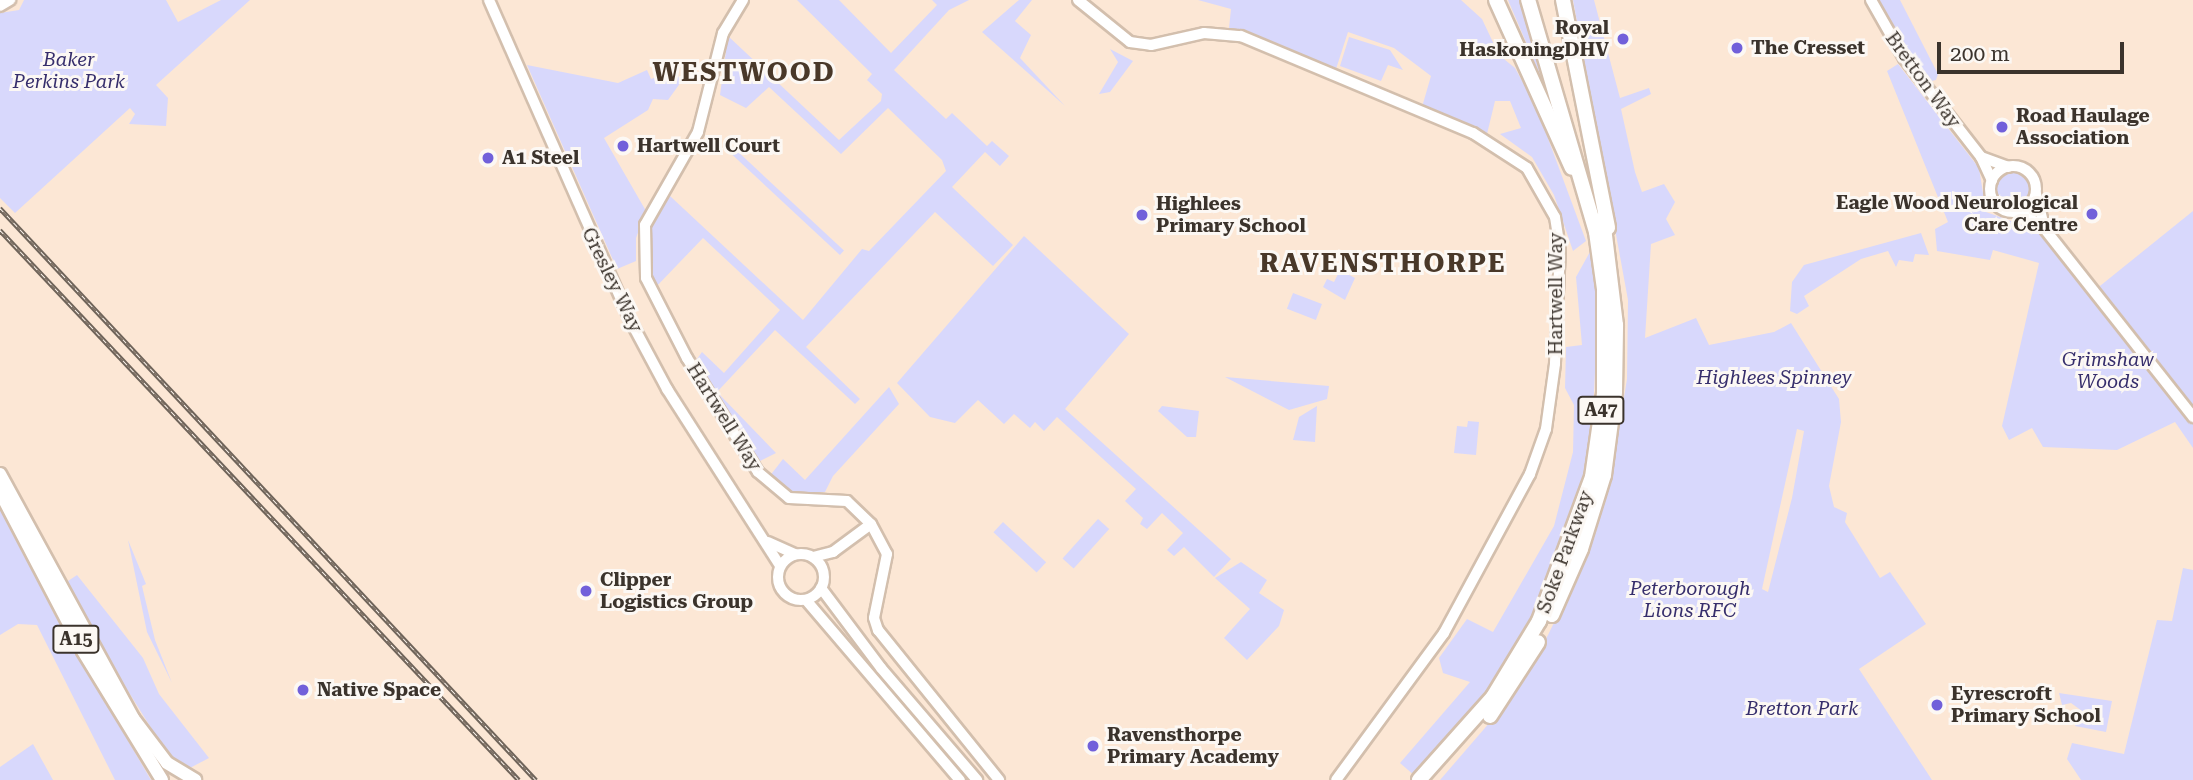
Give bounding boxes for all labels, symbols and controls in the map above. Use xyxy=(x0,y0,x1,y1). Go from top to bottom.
place label: Royal HaskoningDHV xyxy=(1459,17,1609,61)
street label: Bretton Way xyxy=(1881,28,1965,132)
scale bar xyxy=(1941,28,2128,72)
marker: Royal HaskoningDHV xyxy=(1615,31,1631,47)
place label: The Cresset xyxy=(1751,37,1865,59)
marker: The Cresset xyxy=(1729,40,1745,56)
text: 200 m xyxy=(1950,42,2010,66)
park label: Baker Perkins Park xyxy=(13,49,125,93)
district label: WESTWOOD xyxy=(653,57,835,89)
place label: Road Haulage Association xyxy=(2016,105,2150,149)
marker: Road Haulage Association xyxy=(1994,119,2010,135)
place label: Hartwell Court xyxy=(637,135,780,157)
marker: Hartwell Court xyxy=(615,138,631,154)
place label: A1 Steel xyxy=(502,147,579,169)
marker: A1 Steel xyxy=(480,150,496,166)
place label: Eagle Wood Neurological Care Centre xyxy=(1836,192,2078,236)
place label: Highlees Primary School xyxy=(1156,193,1306,237)
marker: Eagle Wood Neurological Care Centre xyxy=(2084,206,2100,222)
marker: Highlees Primary School xyxy=(1134,207,1150,223)
street label: Gresley Way xyxy=(577,224,647,336)
street label: Hartwell Way xyxy=(1545,233,1567,355)
district label: RAVENSTHORPE xyxy=(1261,248,1505,280)
park label: Grimshaw Woods xyxy=(2062,349,2154,393)
street label: Hartwell Way xyxy=(682,359,766,475)
park label: Highlees Spinney xyxy=(1696,367,1852,389)
road number: A47 xyxy=(1576,396,1626,424)
street label: Soke Parkway xyxy=(1532,488,1598,616)
place label: Clipper Logistics Group xyxy=(600,569,753,613)
park label: Peterborough Lions RFC xyxy=(1630,578,1750,622)
marker: Clipper Logistics Group xyxy=(578,583,594,599)
road number: A15 xyxy=(52,624,100,654)
place label: Native Space xyxy=(317,679,441,701)
marker: Native Space xyxy=(295,682,311,698)
place label: Eyrescroft Primary School xyxy=(1951,683,2101,727)
marker: Eyrescroft Primary School xyxy=(1929,697,1945,713)
park label: Bretton Park xyxy=(1746,698,1858,720)
place label: Ravensthorpe Primary Academy xyxy=(1107,724,1279,768)
marker: Ravensthorpe Primary Academy xyxy=(1085,738,1101,754)

